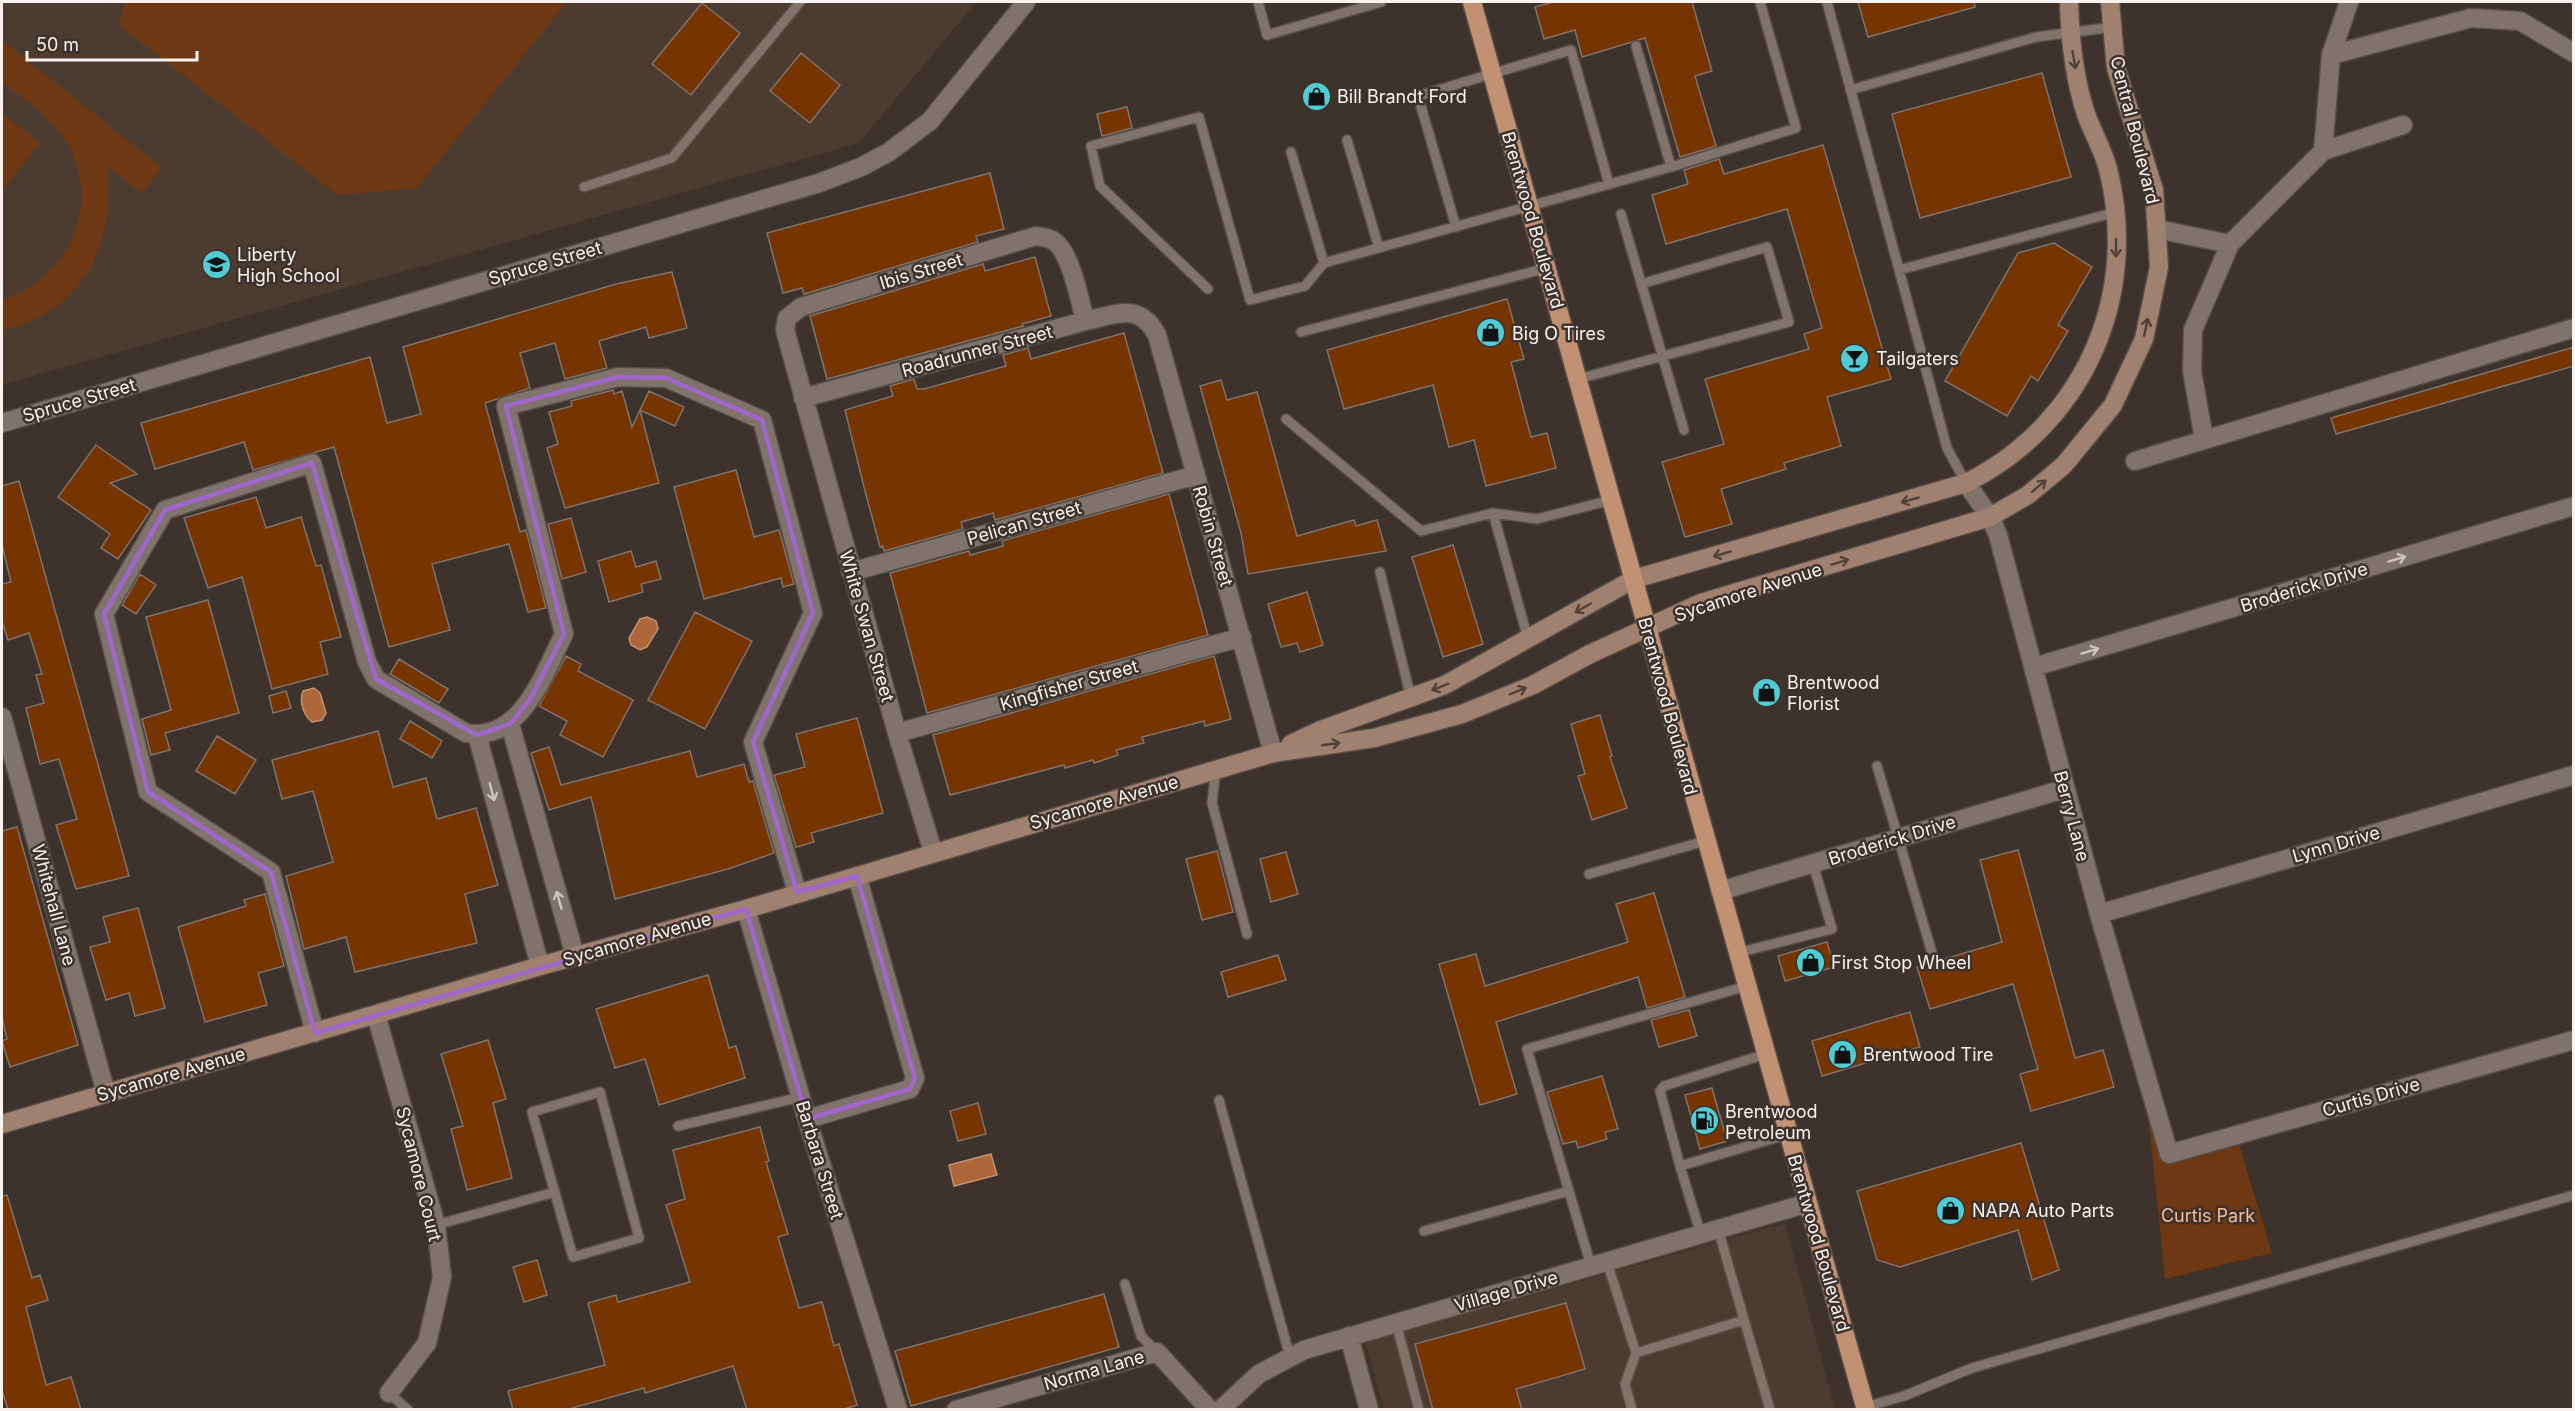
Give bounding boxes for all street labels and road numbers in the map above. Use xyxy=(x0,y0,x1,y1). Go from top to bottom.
street label: Central Boulevard xyxy=(2106,54,2164,206)
street label: Brentwood Boulevard xyxy=(1498,129,1568,311)
street label: Spruce Street xyxy=(486,237,604,289)
street label: Ibis Street xyxy=(877,248,965,294)
street label: Roadrunner Street xyxy=(899,321,1055,381)
street label: Spruce Street xyxy=(20,374,138,426)
street label: Robin Street xyxy=(1189,483,1237,589)
street label: Pelican Street xyxy=(965,497,1084,549)
street label: White Swan Street xyxy=(835,548,899,704)
street label: Sycamore Avenue xyxy=(1672,558,1824,626)
street label: Broderick Drive xyxy=(2238,558,2370,616)
street label: Brentwood Boulevard xyxy=(1634,615,1702,797)
street label: Kingfisher Street xyxy=(998,655,1141,715)
street label: Berry Lane xyxy=(2050,768,2094,864)
street label: Sycamore Avenue xyxy=(1027,771,1181,833)
street label: Broderick Drive xyxy=(1826,811,1958,869)
street label: Lynn Drive xyxy=(2290,821,2382,867)
street label: Whitehall Lane xyxy=(28,842,80,968)
street label: Sycamore Avenue xyxy=(560,908,714,970)
street label: Sycamore Avenue xyxy=(94,1043,248,1105)
street label: Curtis Drive xyxy=(2320,1073,2422,1121)
street label: Barbara Street xyxy=(792,1098,848,1222)
street label: Sycamore Court xyxy=(392,1105,446,1244)
street label: Brentwood Boulevard xyxy=(1784,1152,1854,1334)
street label: Village Drive xyxy=(1452,1266,1560,1316)
street label: Norma Lane xyxy=(1041,1346,1147,1394)

